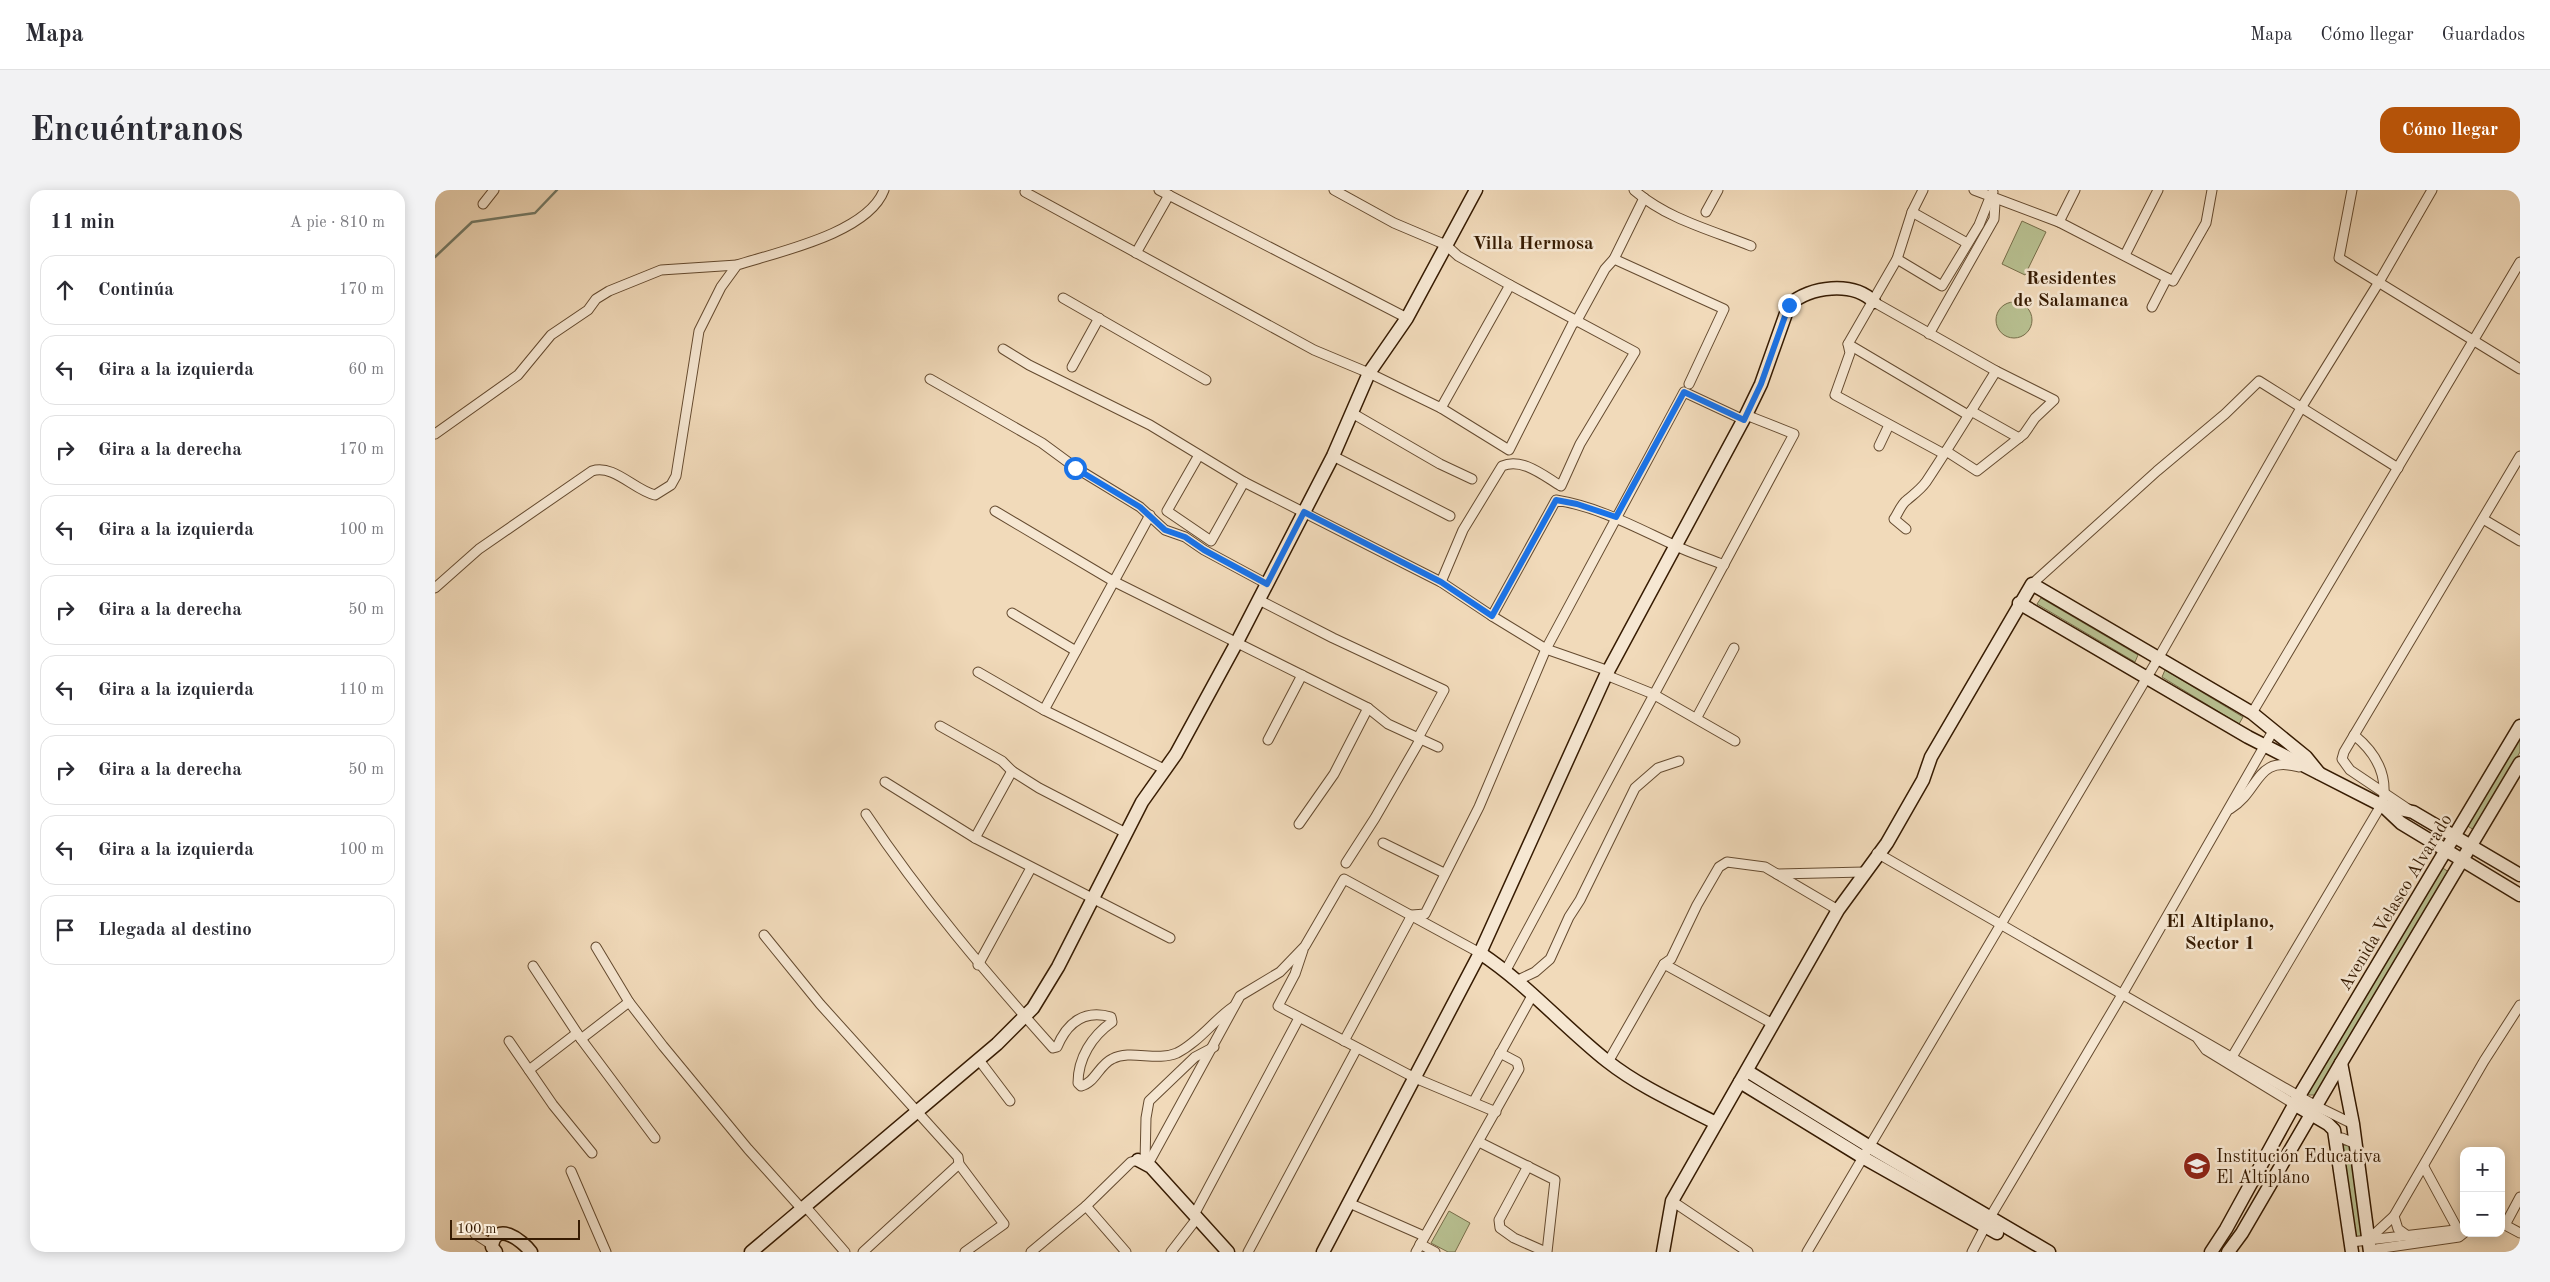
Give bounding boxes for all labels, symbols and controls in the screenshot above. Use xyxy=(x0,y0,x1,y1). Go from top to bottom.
text: Mapa xyxy=(25,23,84,47)
text: Mapa xyxy=(2250,26,2292,44)
text: Cómo llegar xyxy=(2320,26,2414,44)
text: Guardados xyxy=(2442,26,2525,44)
button: Cómo llegar xyxy=(2380,107,2520,153)
text: Encuéntranos xyxy=(30,113,243,148)
text: 11 min xyxy=(50,212,115,233)
text: A pie · 810 m xyxy=(290,215,385,231)
district label: Villa Hermosa xyxy=(1472,235,1594,254)
district label: Residentes de Salamanca xyxy=(2013,270,2129,311)
icon: ahead xyxy=(51,276,79,304)
text: Continúa xyxy=(98,281,174,300)
text: 170 m xyxy=(339,282,384,298)
route end xyxy=(1778,294,1801,317)
icon: left xyxy=(51,356,79,384)
text: Gira a la izquierda xyxy=(98,361,254,380)
text: 60 m xyxy=(348,362,384,378)
icon: right xyxy=(51,436,79,464)
text: Gira a la derecha xyxy=(98,441,242,460)
text: 170 m xyxy=(339,442,384,458)
route start xyxy=(1064,457,1087,480)
icon: left xyxy=(51,516,79,544)
text: Gira a la izquierda xyxy=(98,521,254,540)
text: 100 m xyxy=(339,522,384,538)
icon: right xyxy=(51,596,79,624)
text: Gira a la derecha xyxy=(98,601,242,620)
text: 50 m xyxy=(348,602,384,618)
icon: left xyxy=(51,676,79,704)
text: Gira a la izquierda xyxy=(98,681,254,700)
text: 110 m xyxy=(339,682,384,698)
icon: right xyxy=(51,756,79,784)
text: Gira a la derecha xyxy=(98,761,242,780)
text: 50 m xyxy=(348,762,384,778)
street label: Avenida Velasco Alvarado xyxy=(2336,811,2456,994)
icon: left xyxy=(51,836,79,864)
text: Gira a la izquierda xyxy=(98,841,254,860)
text: 100 m xyxy=(339,842,384,858)
district label: El Altiplano, Sector 1 xyxy=(2166,913,2274,954)
icon: arrive xyxy=(51,916,79,944)
text: Llegada al destino xyxy=(98,921,252,940)
map controls xyxy=(2460,1147,2505,1237)
button: + xyxy=(2460,1147,2505,1192)
place label: Institución Educativa El Altiplano xyxy=(2216,1148,2381,1187)
school or university icon: Institución Educativa El Altiplano xyxy=(2182,1151,2212,1181)
button: − xyxy=(2460,1192,2505,1237)
scale bar xyxy=(450,1217,580,1240)
text: 100 m xyxy=(457,1222,496,1236)

